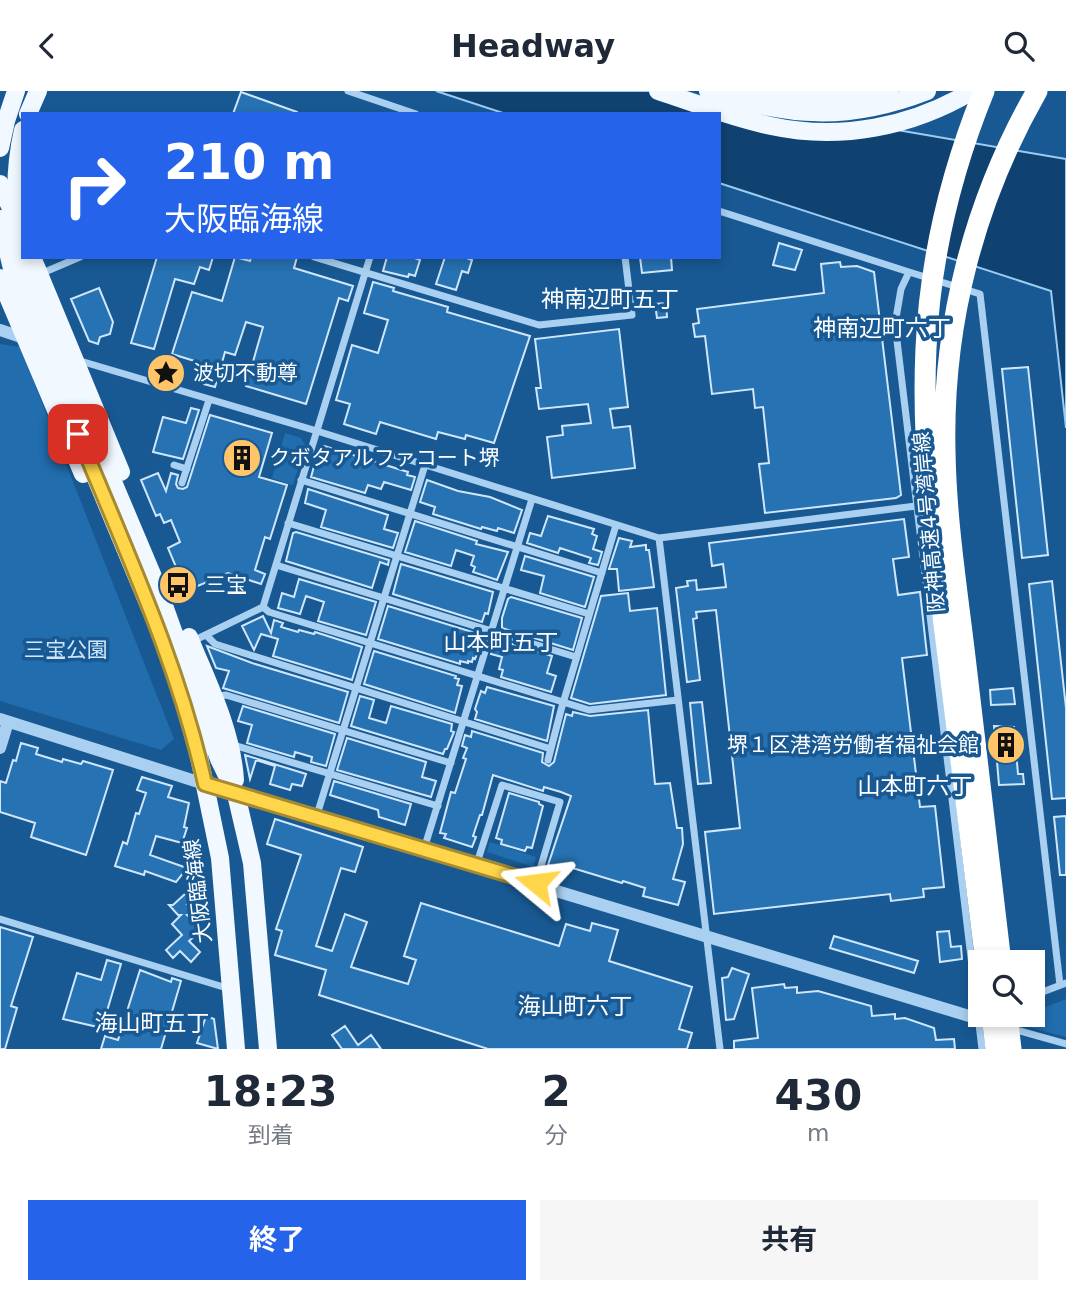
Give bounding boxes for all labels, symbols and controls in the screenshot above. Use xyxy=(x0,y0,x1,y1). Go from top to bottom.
icon: back xyxy=(28,27,66,65)
text: Headway xyxy=(451,27,615,65)
icon: search xyxy=(1000,27,1038,65)
text: 210 m xyxy=(164,134,334,191)
icon: right xyxy=(49,140,140,231)
text: 大阪臨海線 xyxy=(164,200,324,238)
district label: 神南辺町五丁 xyxy=(541,286,679,312)
district label: 神南辺町六丁 xyxy=(813,315,951,341)
place icon: 波切不動尊 xyxy=(145,352,187,394)
place label: 波切不動尊 xyxy=(193,361,298,385)
pin xyxy=(48,404,108,464)
icon: arrive xyxy=(59,415,97,453)
street label: 阪神高速4号湾岸線 xyxy=(909,431,949,613)
building icon: クボタアルファコート堺 xyxy=(221,437,263,479)
place label: クボタアルファコート堺 xyxy=(269,446,500,470)
bus stop icon: 三宝 xyxy=(157,564,199,606)
place label: 三宝 xyxy=(205,573,247,597)
district label: 山本町五丁 xyxy=(444,629,559,655)
park label: 三宝公園 xyxy=(24,638,108,662)
building icon: 堺１区港湾労働者福祉会館 xyxy=(985,724,1027,766)
place label: 堺１区港湾労働者福祉会館 xyxy=(727,733,979,757)
district label: 山本町六丁 xyxy=(858,773,973,799)
street label: 大阪臨海線 xyxy=(180,837,216,945)
position arrow xyxy=(499,846,573,920)
map controls xyxy=(968,950,1045,1027)
button: search xyxy=(968,950,1045,1027)
district label: 海山町六丁 xyxy=(518,993,633,1019)
district label: 海山町五丁 xyxy=(95,1010,210,1036)
text: 18:23 xyxy=(204,1067,338,1116)
text: 2 xyxy=(541,1067,571,1116)
text: 430 xyxy=(774,1071,862,1120)
text: m xyxy=(807,1120,830,1146)
text: 到着 xyxy=(248,1122,294,1148)
text: 分 xyxy=(545,1122,568,1148)
button: 終了 xyxy=(28,1200,526,1280)
button: 共有 xyxy=(540,1200,1038,1280)

